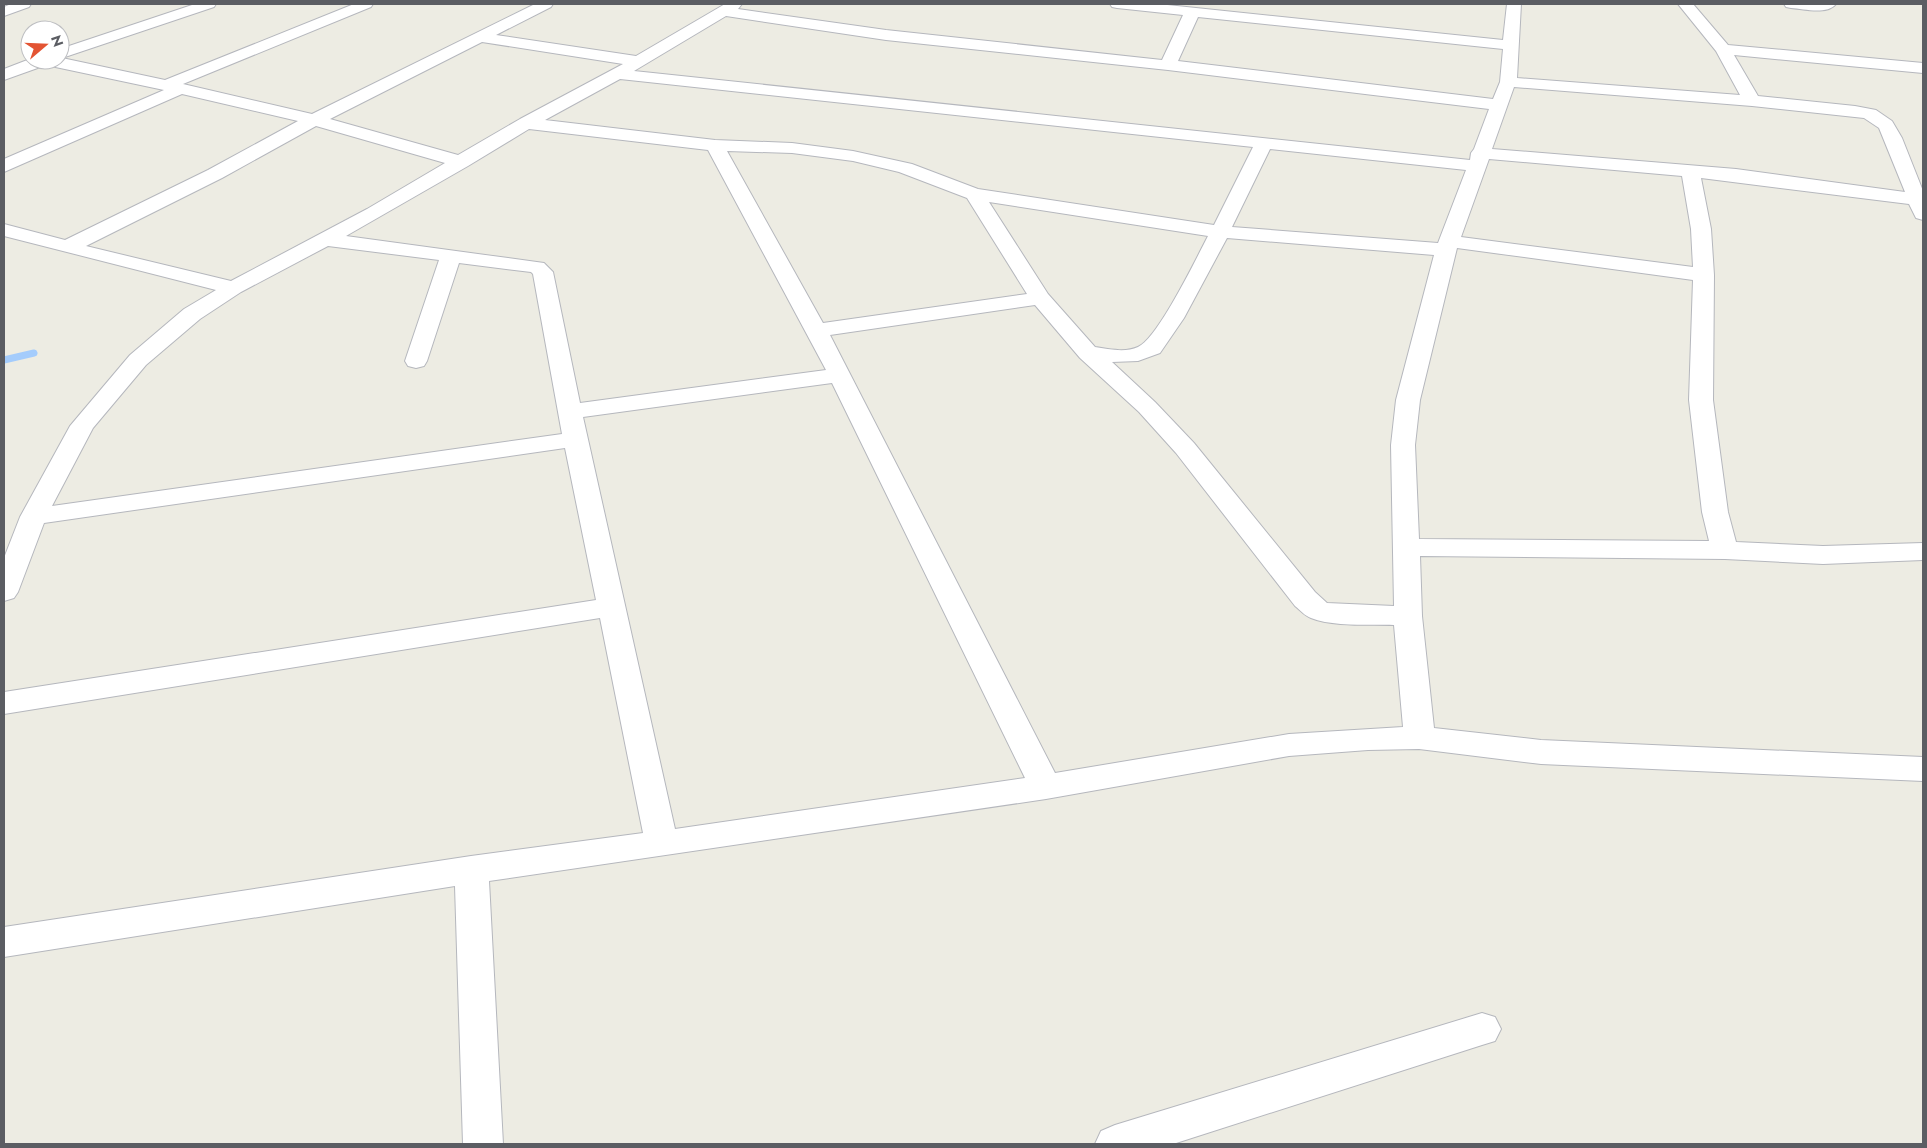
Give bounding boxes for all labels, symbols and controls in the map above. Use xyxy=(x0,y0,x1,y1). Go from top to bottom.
north arrow xyxy=(20,20,70,70)
text: N xyxy=(46,32,69,49)

